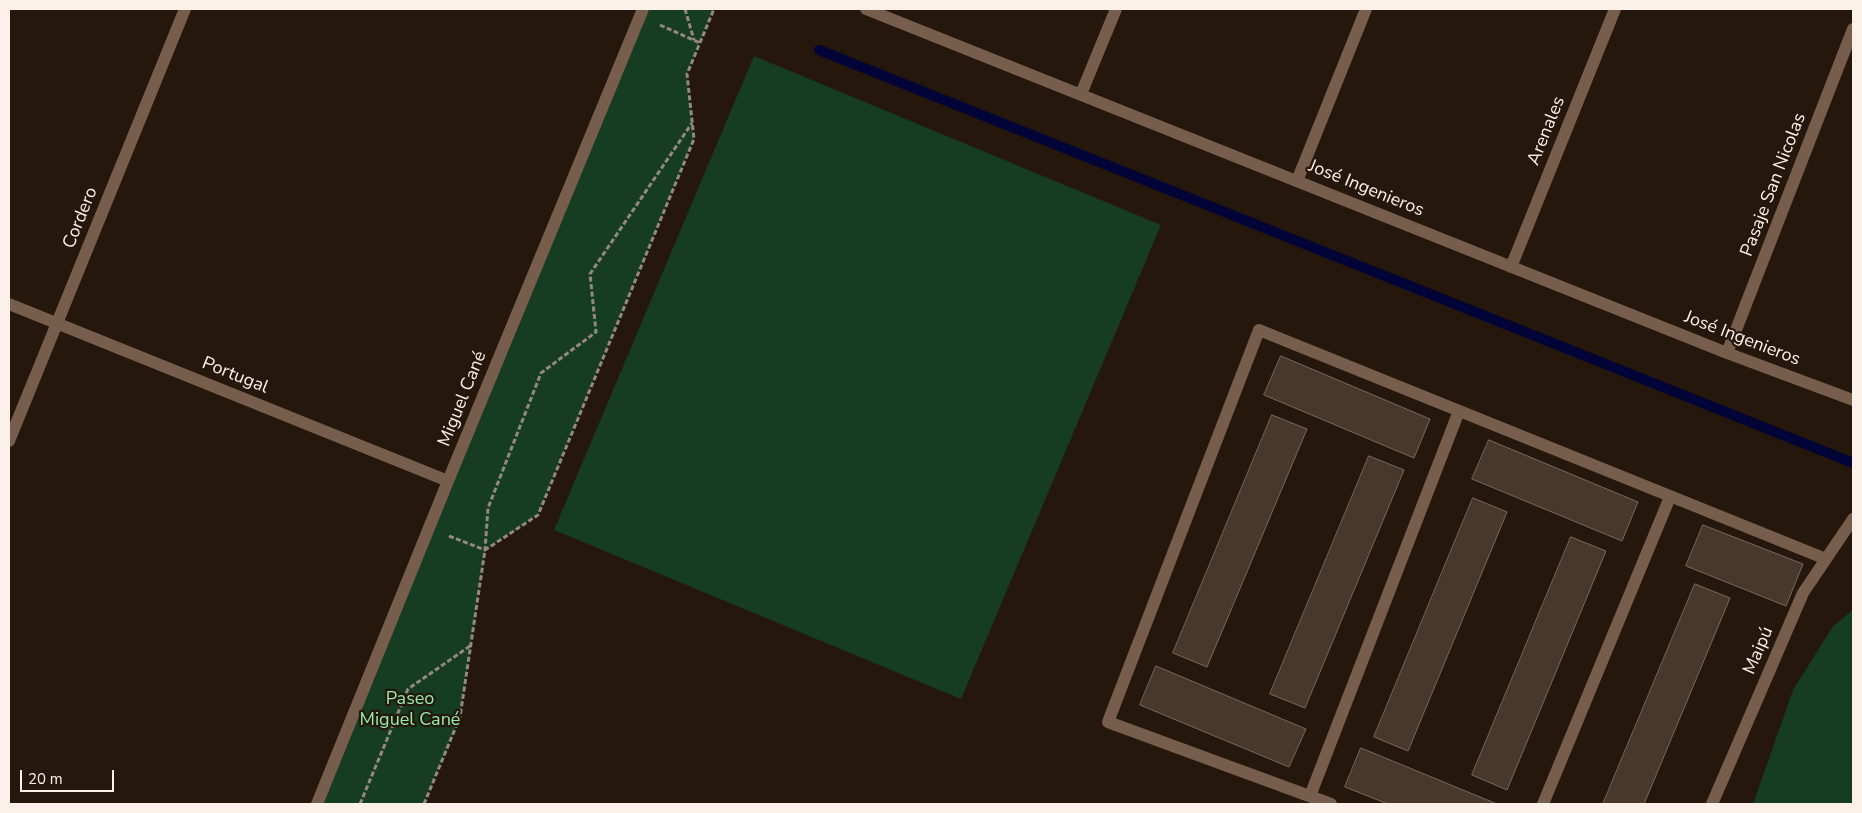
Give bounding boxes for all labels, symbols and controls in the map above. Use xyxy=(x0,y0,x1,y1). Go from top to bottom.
street label: Arenales xyxy=(1523,93,1571,169)
street label: Pasaje San Nicolas xyxy=(1737,110,1811,260)
street label: José Ingenieros xyxy=(1305,156,1427,222)
street label: Cordero xyxy=(59,184,103,252)
street label: José Ingenieros xyxy=(1681,307,1803,371)
street label: Miguel Cané xyxy=(434,348,492,450)
street label: Portugal xyxy=(199,353,271,399)
street label: Maipú xyxy=(1739,624,1779,678)
park label: Paseo Miguel Cané xyxy=(360,689,460,732)
scale bar xyxy=(22,760,116,792)
text: 20 m xyxy=(28,769,63,789)

